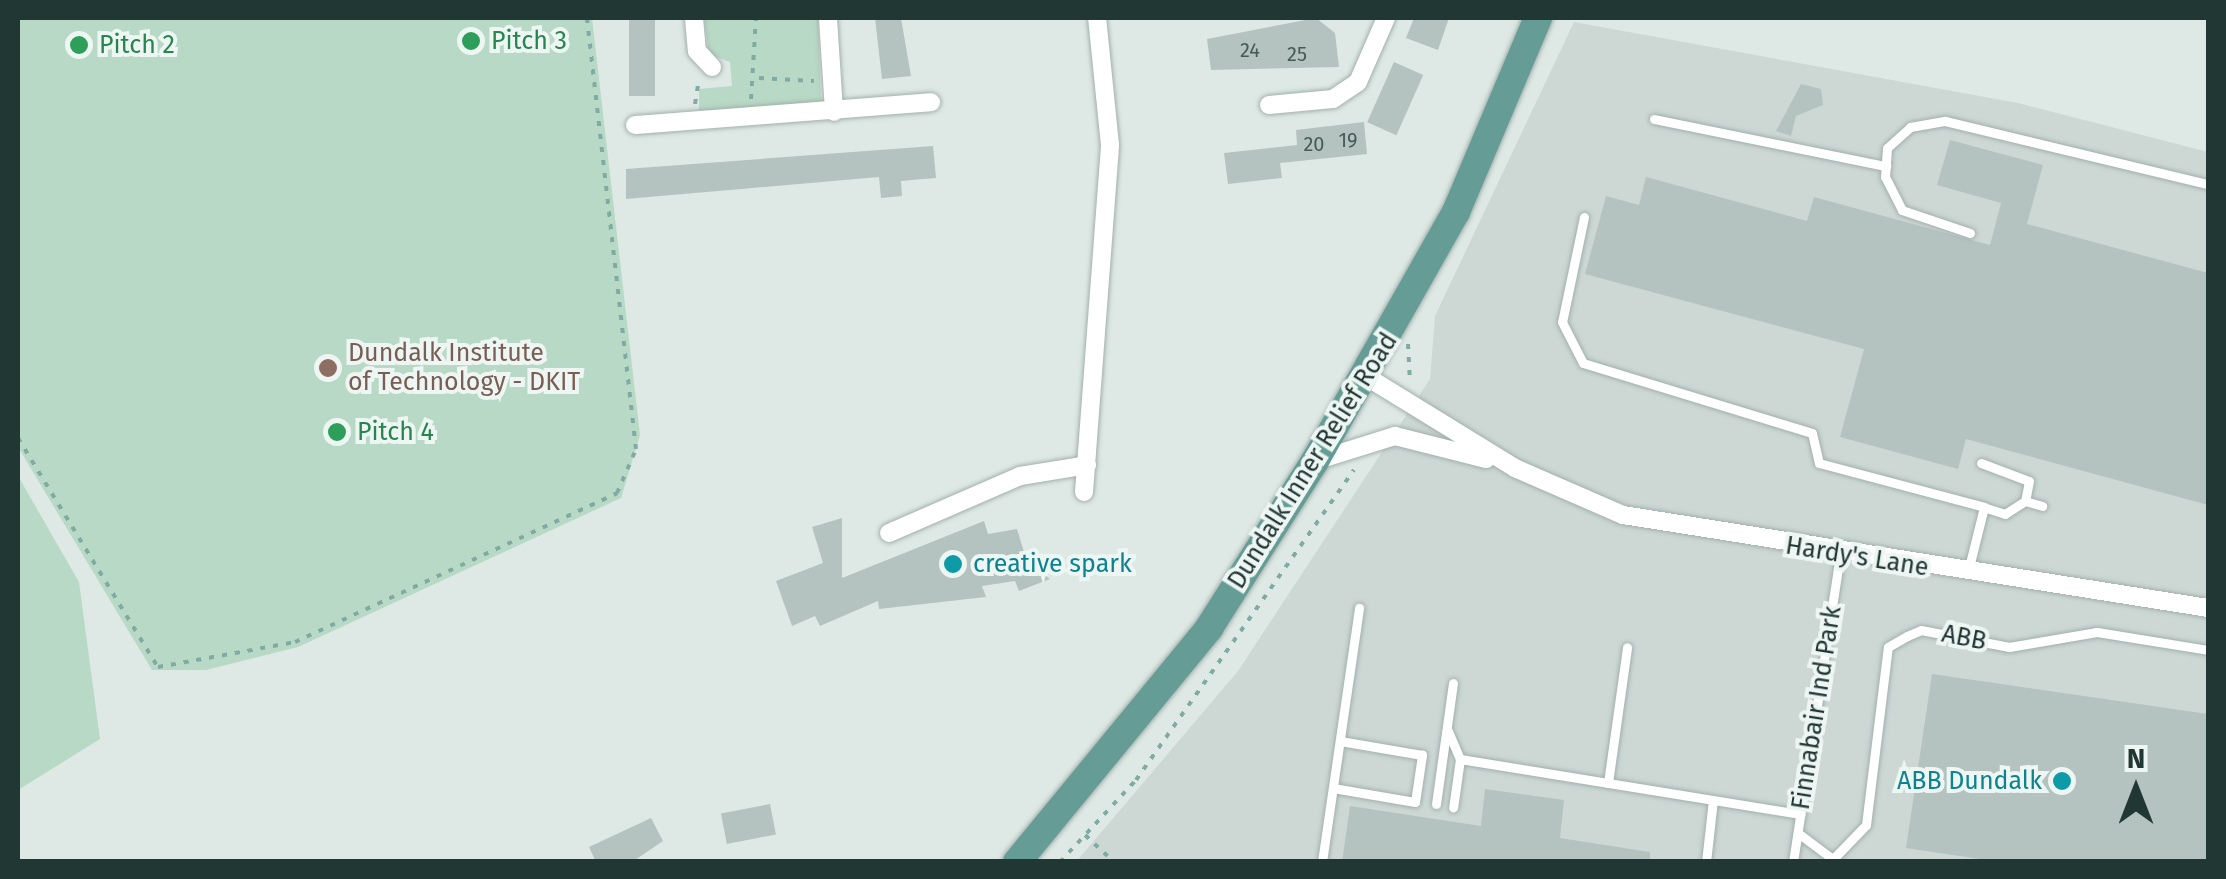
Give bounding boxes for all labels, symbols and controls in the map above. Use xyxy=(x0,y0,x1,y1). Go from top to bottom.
place label: Pitch 3 xyxy=(491,26,567,56)
place label: Pitch 2 xyxy=(99,30,175,60)
marker: Pitch 3 xyxy=(460,30,482,52)
marker: Pitch 2 xyxy=(68,34,90,56)
house number: 24 xyxy=(1240,38,1260,62)
house number: 25 xyxy=(1287,42,1307,66)
house number: 19 xyxy=(1338,128,1358,152)
house number: 20 xyxy=(1303,132,1325,156)
street label: Dundalk Inner Relief Road xyxy=(1222,328,1404,594)
place label: Dundalk Institute of Technology - DKIT xyxy=(348,339,580,398)
marker: Dundalk Institute of Technology - DKIT xyxy=(317,357,339,379)
place label: Pitch 4 xyxy=(357,417,434,447)
marker: Pitch 4 xyxy=(326,421,348,443)
street label: Hardy's Lane xyxy=(1783,531,1931,583)
place label: creative spark xyxy=(973,549,1132,579)
marker: creative spark xyxy=(942,553,964,575)
street label: Finnabair Ind Park xyxy=(1786,604,1848,812)
street label: ABB xyxy=(1939,619,1989,657)
north arrow xyxy=(2086,739,2186,839)
text: N xyxy=(2127,742,2145,775)
place label: ABB Dundalk xyxy=(1897,766,2042,796)
marker: ABB Dundalk xyxy=(2051,770,2073,792)

